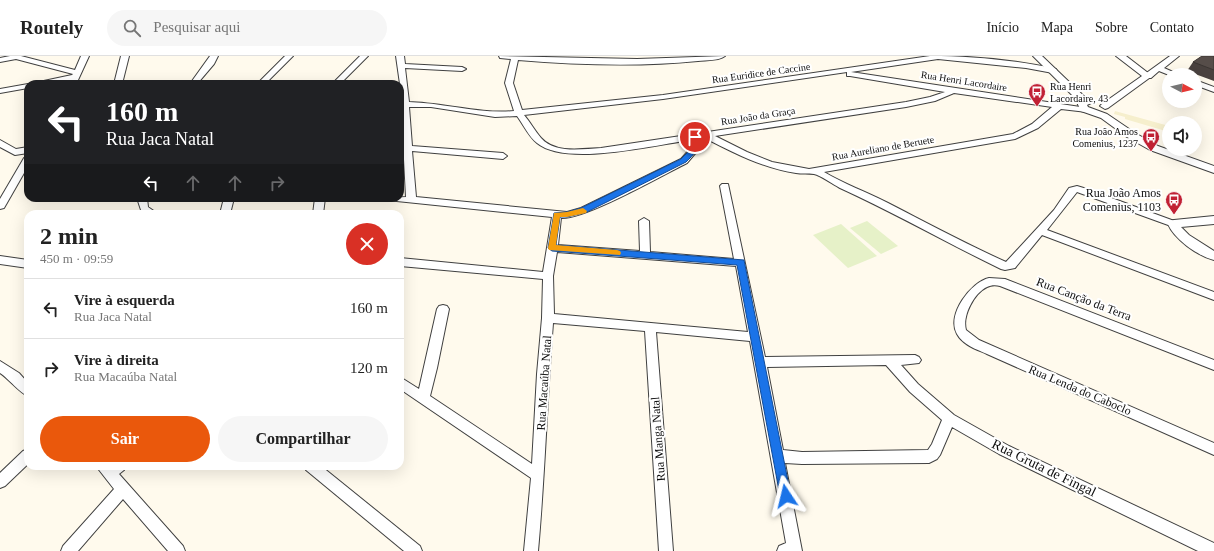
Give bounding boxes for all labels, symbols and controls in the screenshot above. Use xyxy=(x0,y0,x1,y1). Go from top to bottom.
search box xyxy=(107,10,387,46)
text: Routely xyxy=(20,17,83,38)
icon: search xyxy=(121,17,143,39)
text: Pesquisar aqui xyxy=(153,19,240,35)
text: Início xyxy=(986,20,1019,35)
text: Mapa xyxy=(1041,20,1073,35)
text: Sobre xyxy=(1095,20,1128,35)
text: Contato xyxy=(1150,20,1194,35)
street label: Rua Euridice de Caccine xyxy=(711,61,811,85)
north arrow xyxy=(1162,68,1202,108)
map controls xyxy=(1162,68,1202,156)
street label: Rua Henri Lacordaire xyxy=(920,69,1008,93)
place label: Rua Henri Lacordaire, 43 xyxy=(1050,81,1108,104)
bus stop icon: Rua Henri Lacordaire, 43 xyxy=(1027,82,1047,107)
icon: left xyxy=(40,96,92,148)
text: 160 m xyxy=(106,96,178,127)
street label: Rua João da Graça xyxy=(720,105,797,127)
button: sound xyxy=(1162,116,1202,156)
pin xyxy=(678,120,712,154)
icon: arrive xyxy=(684,126,706,148)
place label: Rua João Amos Comenius, 1237 xyxy=(1072,126,1138,149)
bus stop icon: Rua João Amos Comenius, 1237 xyxy=(1141,127,1161,152)
text: Rua Jaca Natal xyxy=(106,129,214,149)
street label: Rua Aureliano de Beruete xyxy=(831,133,936,162)
icon: left xyxy=(140,172,162,194)
icon: ahead xyxy=(182,172,204,194)
icon: ahead xyxy=(224,172,246,194)
icon: right xyxy=(266,172,288,194)
place label: Rua João Amos Comenius, 1103 xyxy=(1083,186,1161,214)
bus stop icon: Rua João Amos Comenius, 1103 xyxy=(1164,190,1184,215)
text: 2 min xyxy=(40,223,98,249)
button: close xyxy=(346,223,388,265)
text: 450 m · 09:59 xyxy=(40,251,113,266)
street label: Rua Canção da Terra xyxy=(1035,274,1134,324)
text: Vire à esquerda xyxy=(74,292,175,308)
icon: left xyxy=(40,298,62,320)
text: 160 m xyxy=(350,300,388,316)
text: Rua Jaca Natal xyxy=(74,309,152,324)
street label: Rua Macaúba Natal xyxy=(534,334,554,431)
text: Vire à direita xyxy=(74,352,159,368)
icon: right xyxy=(40,358,62,380)
text: 120 m xyxy=(350,360,388,376)
street label: Rua Lenda do Caboclo xyxy=(1026,362,1134,418)
text: Rua Macaúba Natal xyxy=(74,369,177,384)
street label: Rua Manga Natal xyxy=(648,396,668,482)
button: Sair xyxy=(40,416,210,462)
button: Compartilhar xyxy=(218,416,388,462)
street label: Rua Gruta de Fingal xyxy=(990,436,1099,500)
position arrow xyxy=(765,475,807,517)

